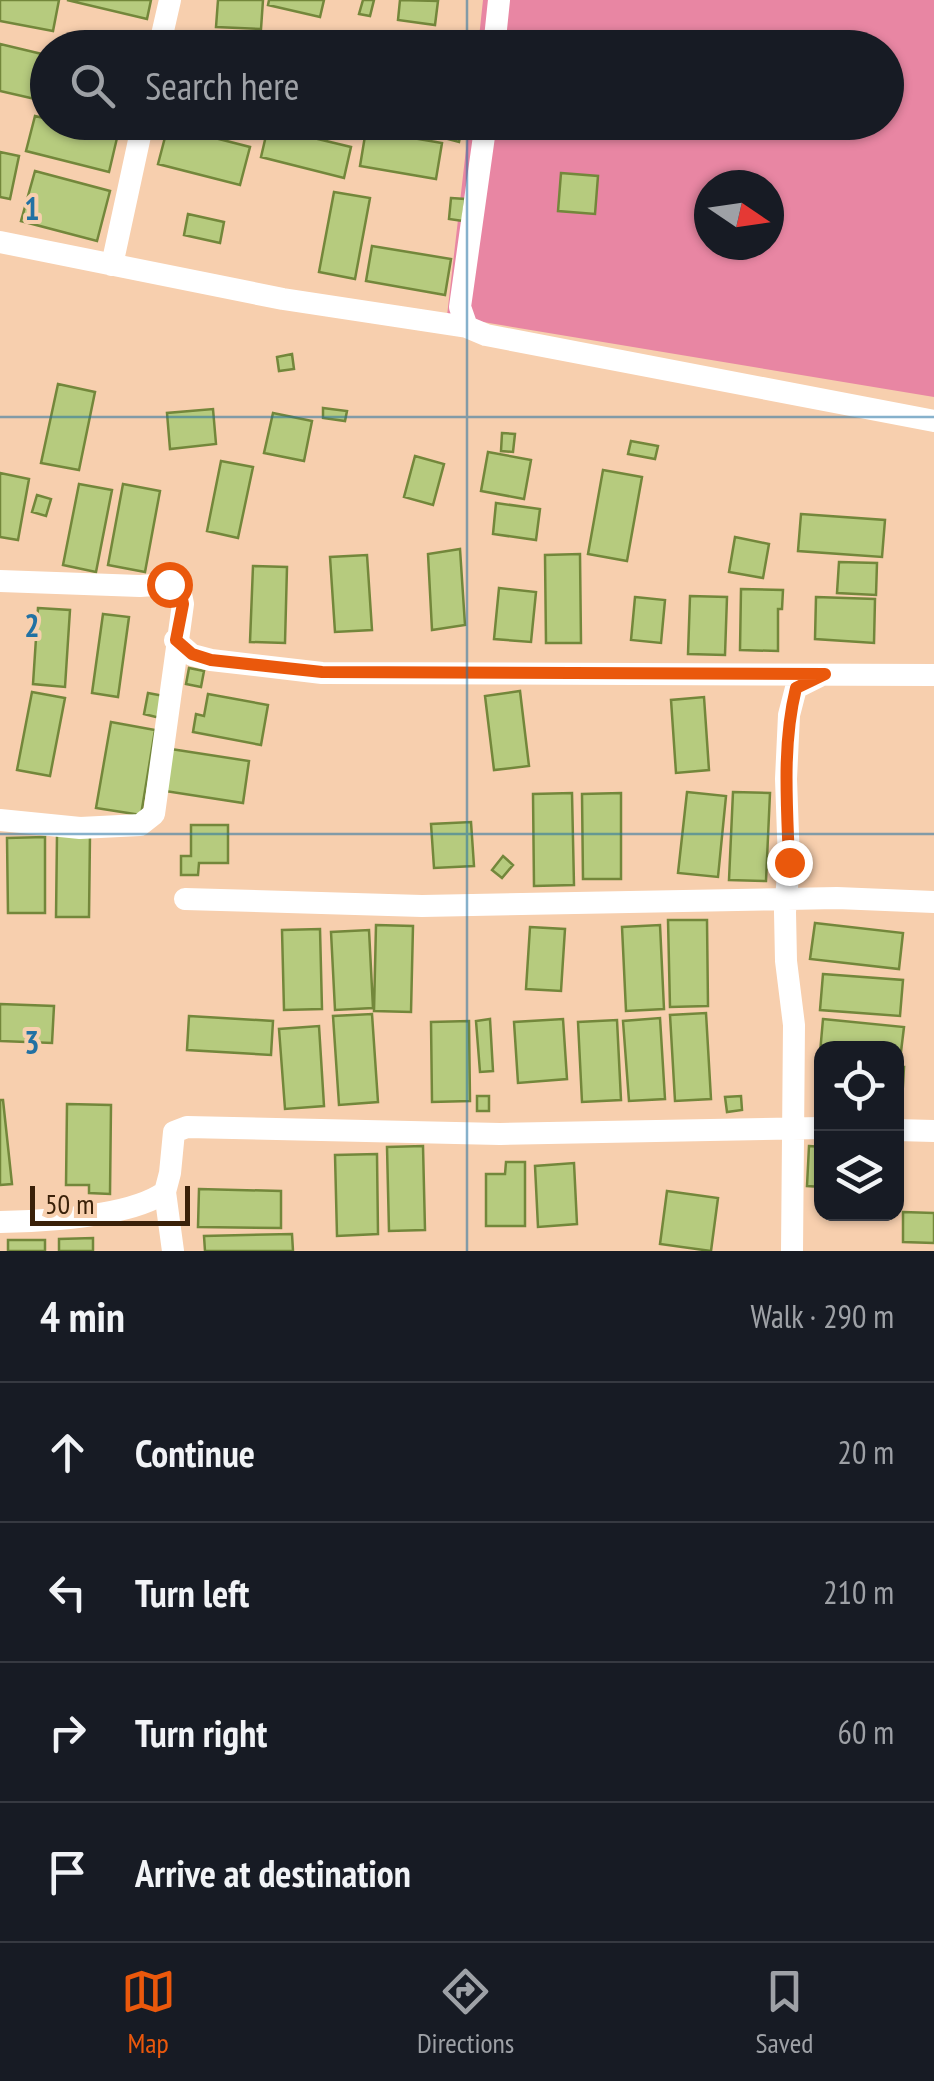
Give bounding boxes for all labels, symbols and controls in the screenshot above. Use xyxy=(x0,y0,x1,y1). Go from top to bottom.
search box xyxy=(30,30,904,140)
icon: search xyxy=(65,58,120,113)
text: Search here xyxy=(145,61,299,110)
north arrow xyxy=(694,170,784,260)
text: 1 xyxy=(24,187,40,229)
route start xyxy=(147,562,193,608)
text: 2 xyxy=(24,604,40,646)
route end xyxy=(767,840,813,886)
text: 3 xyxy=(24,1021,40,1063)
map controls xyxy=(814,1041,904,1221)
button: locate xyxy=(814,1041,904,1131)
button: layers xyxy=(814,1131,904,1221)
scale bar xyxy=(30,1181,190,1226)
text: 50 m xyxy=(45,1185,94,1222)
text: 4 min xyxy=(40,1289,125,1344)
text: Walk · 290 m xyxy=(750,1295,894,1337)
icon: ahead xyxy=(40,1425,95,1480)
text: Continue xyxy=(135,1428,255,1477)
text: 20 m xyxy=(838,1431,894,1473)
icon: left xyxy=(40,1565,95,1620)
text: Turn left xyxy=(135,1568,249,1617)
text: 210 m xyxy=(823,1571,894,1613)
icon: right xyxy=(40,1705,95,1760)
text: Turn right xyxy=(135,1708,267,1757)
text: 60 m xyxy=(838,1711,894,1753)
icon: arrive xyxy=(40,1845,95,1900)
text: Arrive at destination xyxy=(135,1848,411,1897)
tab: Map xyxy=(121,1964,176,2061)
tab: Directions xyxy=(417,1964,514,2061)
tab: Saved xyxy=(756,1964,813,2061)

